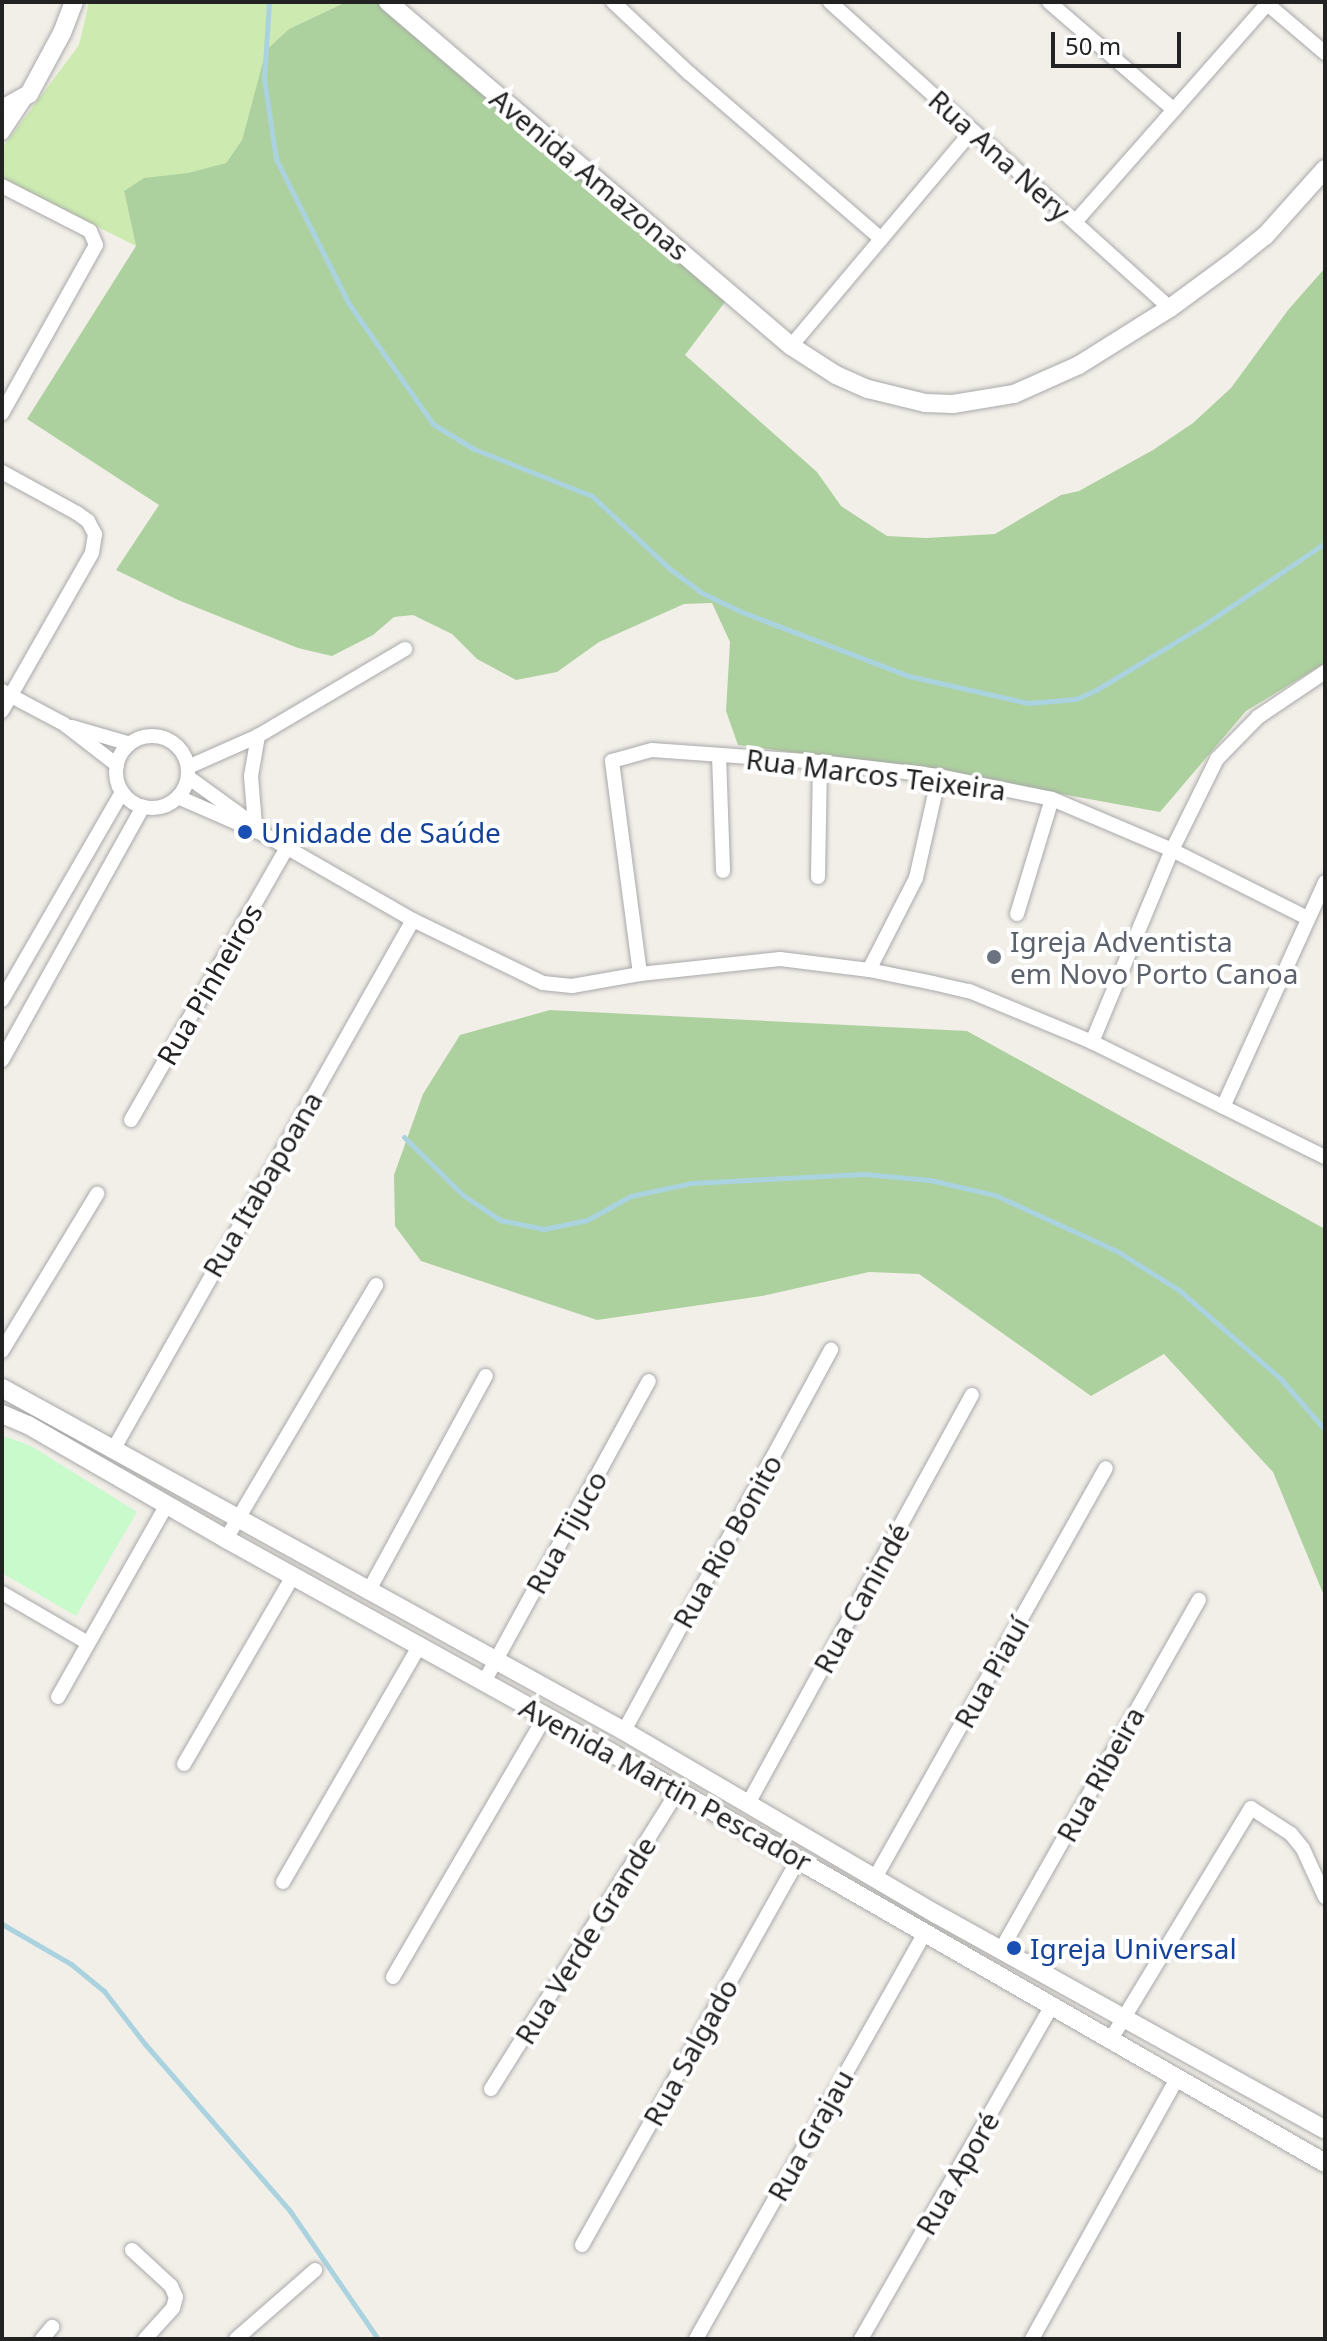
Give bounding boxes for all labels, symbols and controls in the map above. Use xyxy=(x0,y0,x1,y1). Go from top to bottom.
scale bar xyxy=(1055,16,1185,66)
text: 50 m xyxy=(1065,29,1121,62)
street label: Avenida Amazonas xyxy=(484,81,696,267)
street label: Rua Ana Nery xyxy=(922,83,1078,227)
street label: Rua Marcos Teixeira xyxy=(744,741,1008,807)
place label: Unidade de Saúde xyxy=(261,815,501,849)
marker: Unidade de Saúde xyxy=(236,823,254,841)
street label: Rua Pinheiros xyxy=(149,897,269,1071)
place label: Igreja Adventista em Novo Porto Canoa xyxy=(1010,924,1298,990)
marker: Igreja Adventista em Novo Porto Canoa xyxy=(985,948,1003,966)
street label: Rua Itabapoana xyxy=(195,1085,329,1283)
street label: Rua Rio Bonito xyxy=(665,1448,789,1634)
street label: Rua Tijuco xyxy=(518,1465,614,1599)
street label: Rua Canindé xyxy=(806,1517,916,1679)
street label: Rua Piauí xyxy=(947,1610,1035,1734)
street label: Avenida Martin Pescador xyxy=(514,1690,818,1878)
street label: Rua Ribeira xyxy=(1049,1701,1151,1847)
street label: Rua Verde Grande xyxy=(508,1830,662,2050)
place label: Igreja Universal xyxy=(1030,1931,1237,1965)
marker: Igreja Universal xyxy=(1005,1939,1023,1957)
street label: Rua Salgado xyxy=(636,1973,744,2131)
street label: Rua Grajau xyxy=(760,2063,860,2207)
street label: Rua Aporé xyxy=(908,2105,1006,2241)

